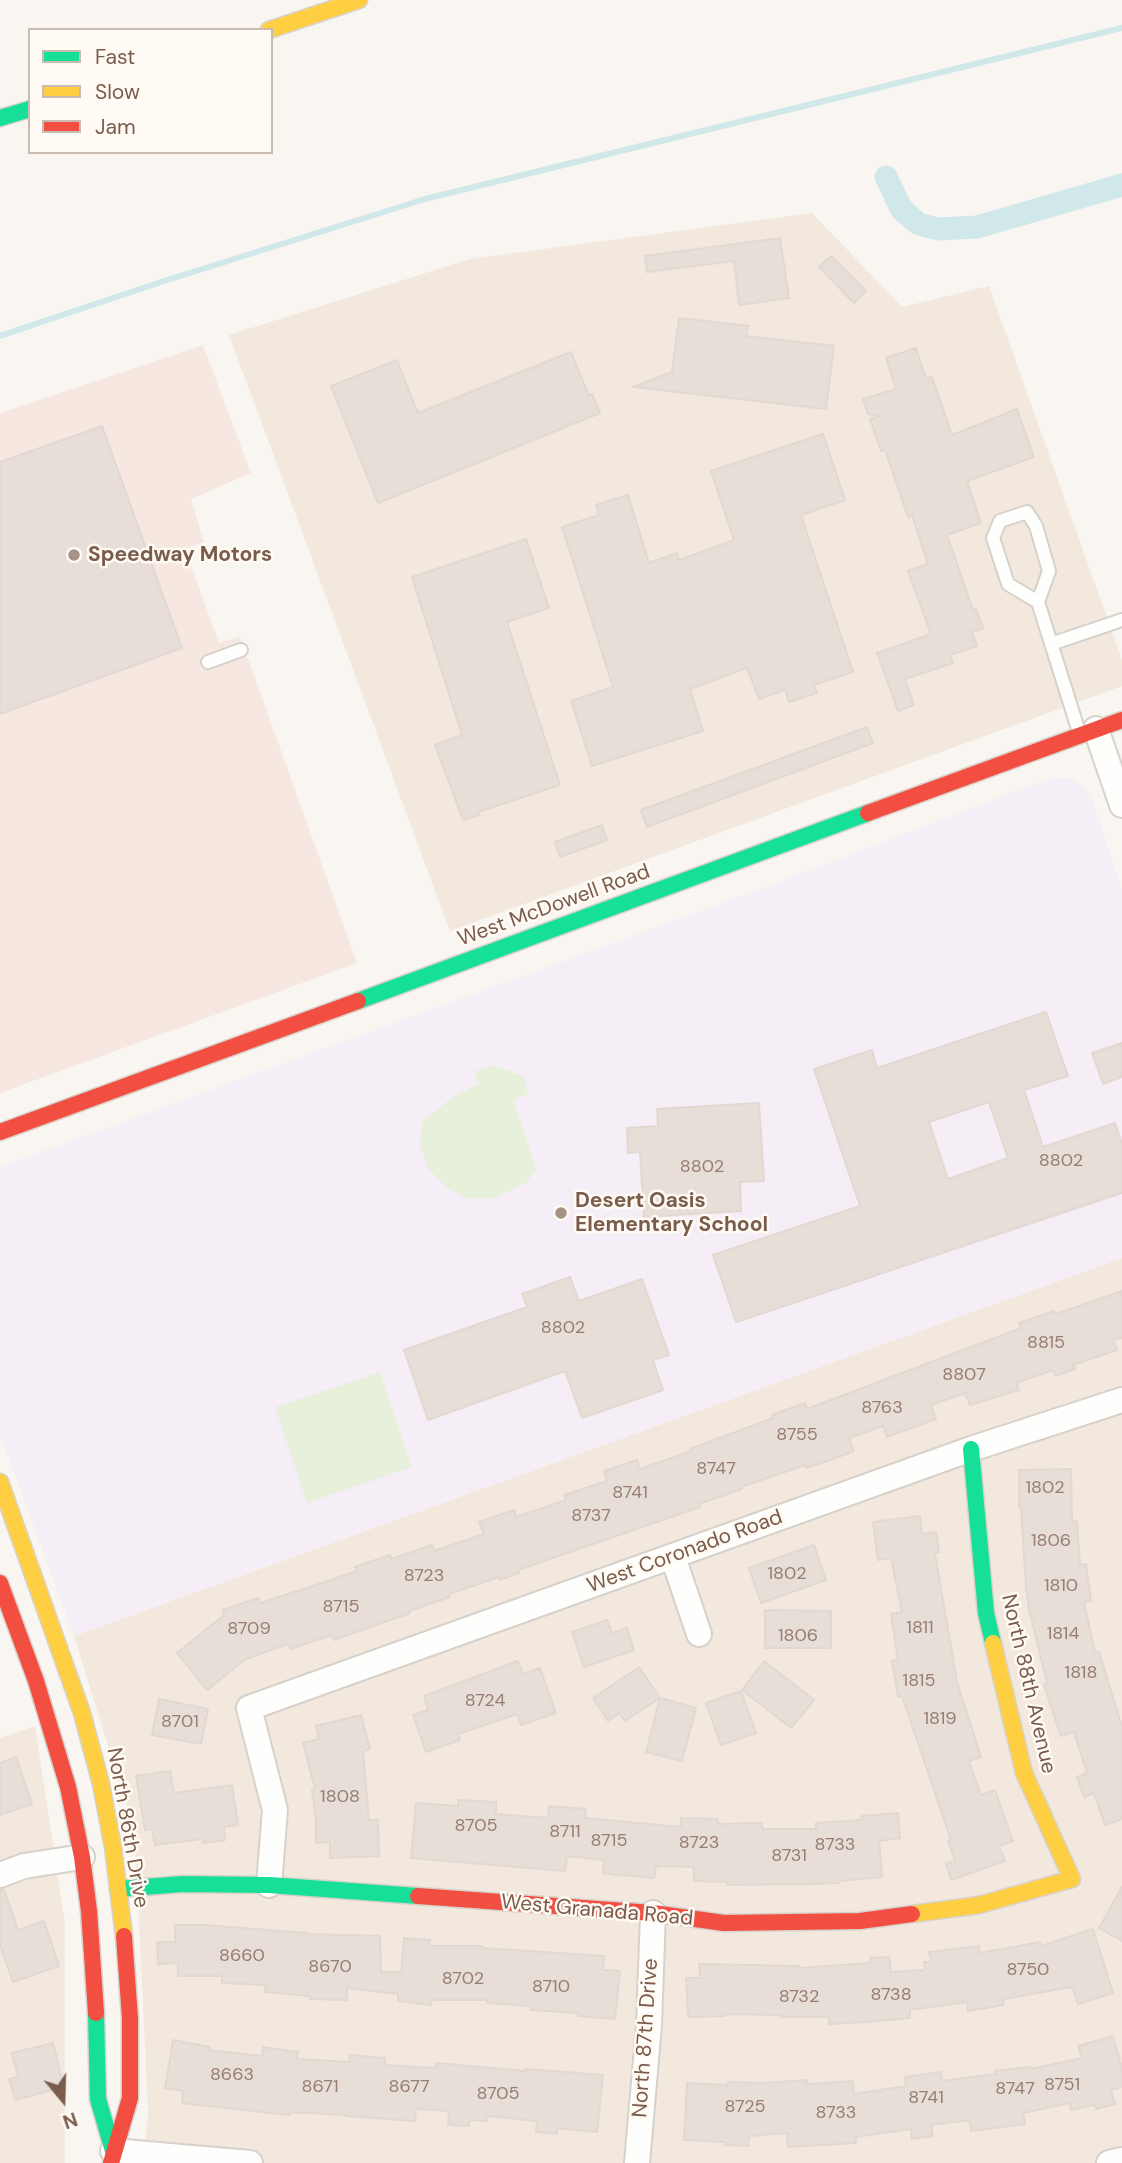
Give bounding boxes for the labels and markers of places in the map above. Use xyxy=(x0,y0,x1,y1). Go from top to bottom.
place label: Speedway Motors xyxy=(88,542,272,568)
marker: Speedway Motors xyxy=(66,547,82,563)
place label: Desert Oasis Elementary School xyxy=(575,1188,768,1238)
marker: Desert Oasis Elementary School xyxy=(553,1205,569,1221)

